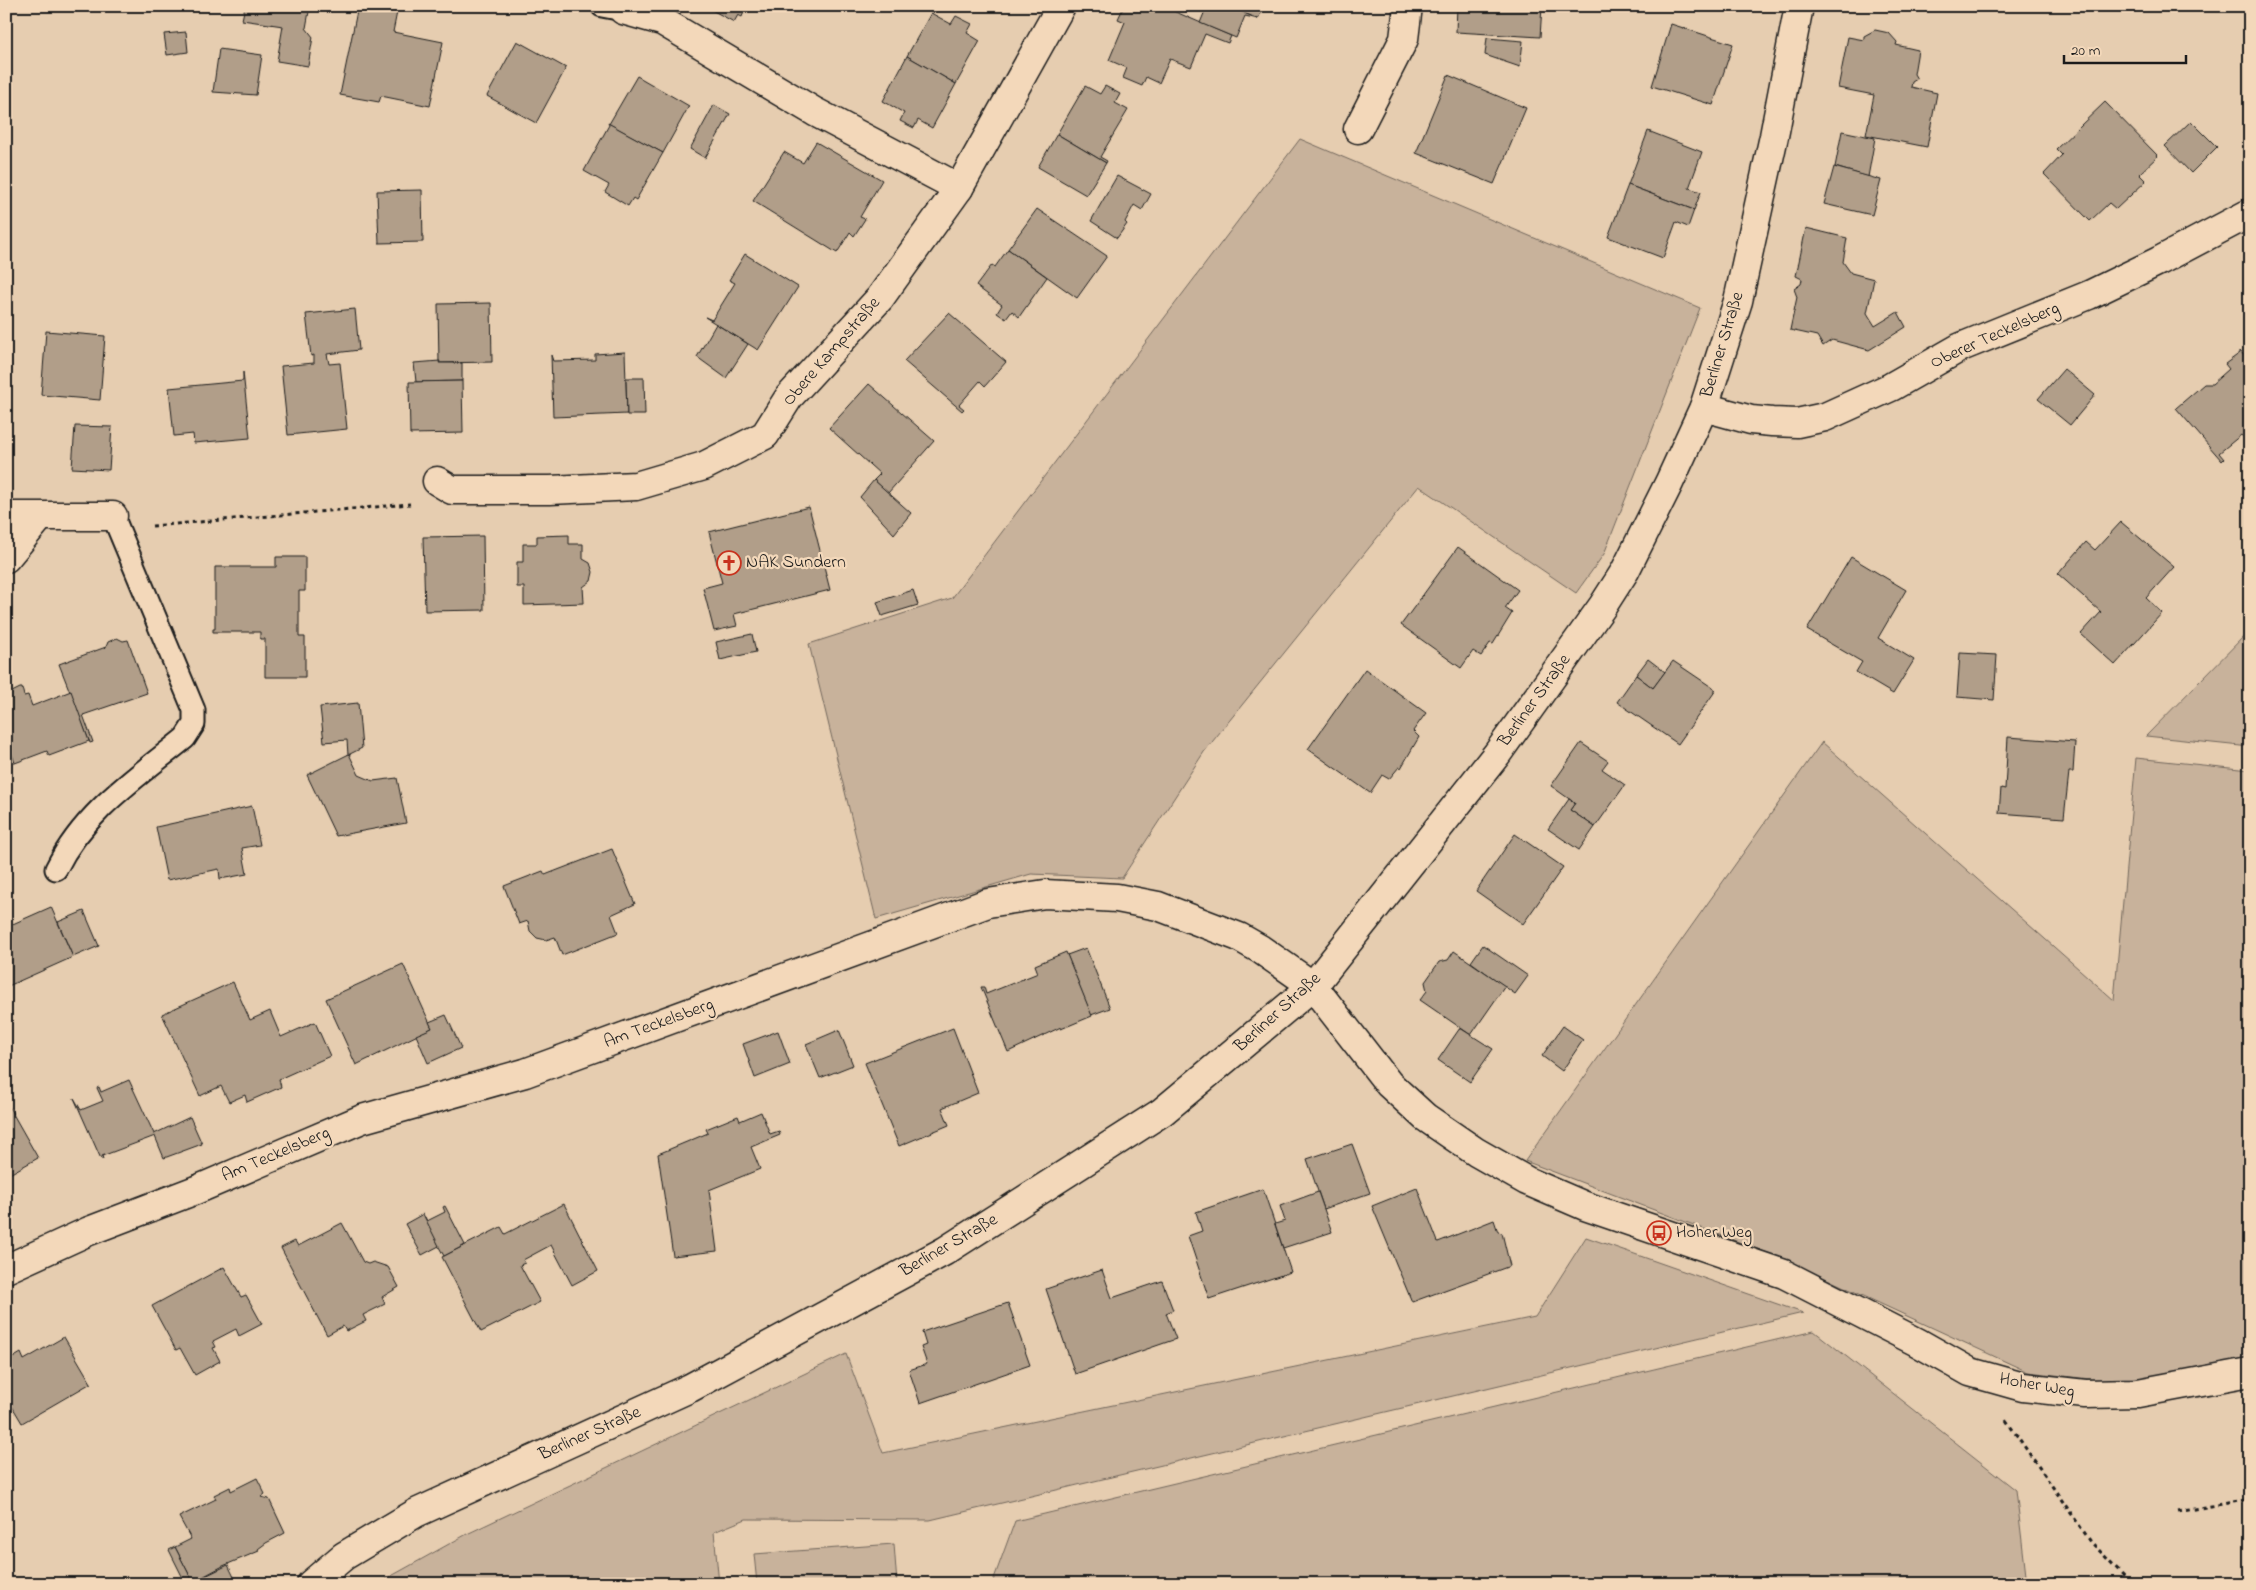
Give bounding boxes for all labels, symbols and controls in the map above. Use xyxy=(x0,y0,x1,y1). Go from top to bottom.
scale bar xyxy=(2064,32,2186,64)
text: 20 m xyxy=(2071,40,2101,62)
street label: Berliner Straße xyxy=(1694,288,1752,402)
street label: Obere Kampstraße xyxy=(777,291,888,413)
street label: Oberer Teckelsberg xyxy=(1926,296,2064,377)
church icon: NAK Sundern xyxy=(716,550,742,576)
place label: NAK Sundern xyxy=(746,550,846,576)
street label: Berliner Straße xyxy=(1492,648,1578,754)
street label: Berliner Straße xyxy=(1228,966,1328,1060)
street label: Am Teckelsberg xyxy=(600,992,718,1057)
street label: Am Teckelsberg xyxy=(218,1121,335,1190)
street label: Berliner Straße xyxy=(894,1207,1004,1285)
bus stop icon: Hoher Weg xyxy=(1646,1220,1672,1246)
place label: Hoher Weg xyxy=(1676,1220,1752,1247)
street label: Hoher Weg xyxy=(1997,1367,2077,1406)
street label: Berliner Straße xyxy=(534,1399,646,1469)

